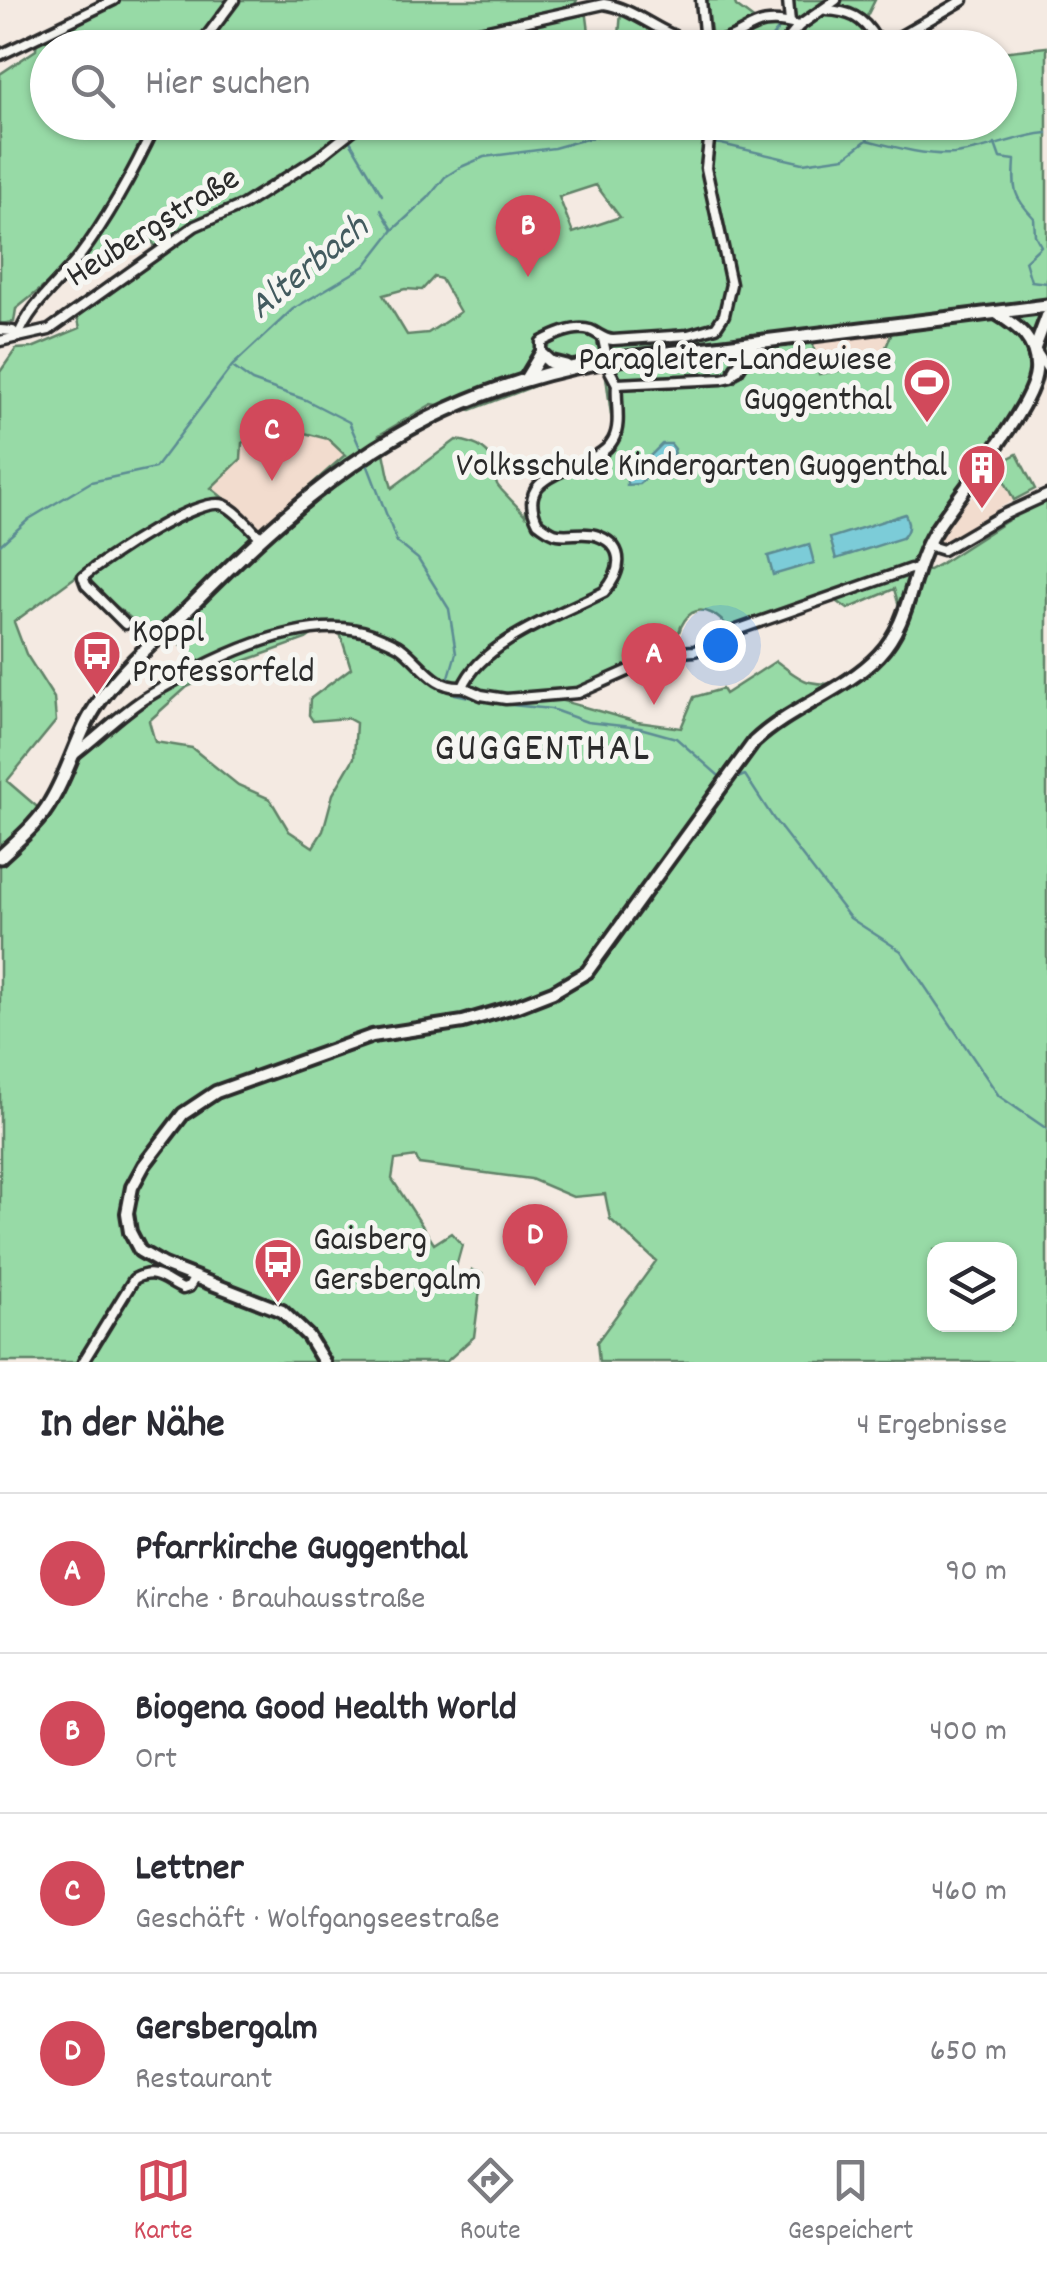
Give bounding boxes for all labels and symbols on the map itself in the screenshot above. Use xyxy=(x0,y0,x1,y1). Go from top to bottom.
street label: Heubergstraße xyxy=(57,156,251,302)
pin: B xyxy=(496,194,560,277)
water label: Alterbach xyxy=(238,202,384,335)
place label: Paragleiter-Landewiese Guggenthal xyxy=(578,337,892,427)
sports icon: Paragleiter-Landewiese Guggenthal xyxy=(901,356,953,424)
pin: C xyxy=(240,398,304,481)
building icon: Volksschule Kindergarten Guggenthal xyxy=(956,442,1008,510)
place label: Volksschule Kindergarten Guggenthal xyxy=(456,443,947,493)
place label: Koppl Professorfeld xyxy=(132,609,315,699)
your location xyxy=(695,620,746,671)
pin: A xyxy=(622,622,686,705)
bus stop icon: Koppl Professorfeld xyxy=(71,628,123,696)
district label: GUGGENTHAL xyxy=(434,723,652,780)
pin: D xyxy=(502,1204,568,1286)
place label: Gaisberg Gersbergalm xyxy=(313,1217,481,1307)
bus stop icon: Gaisberg Gersbergalm xyxy=(252,1236,304,1304)

